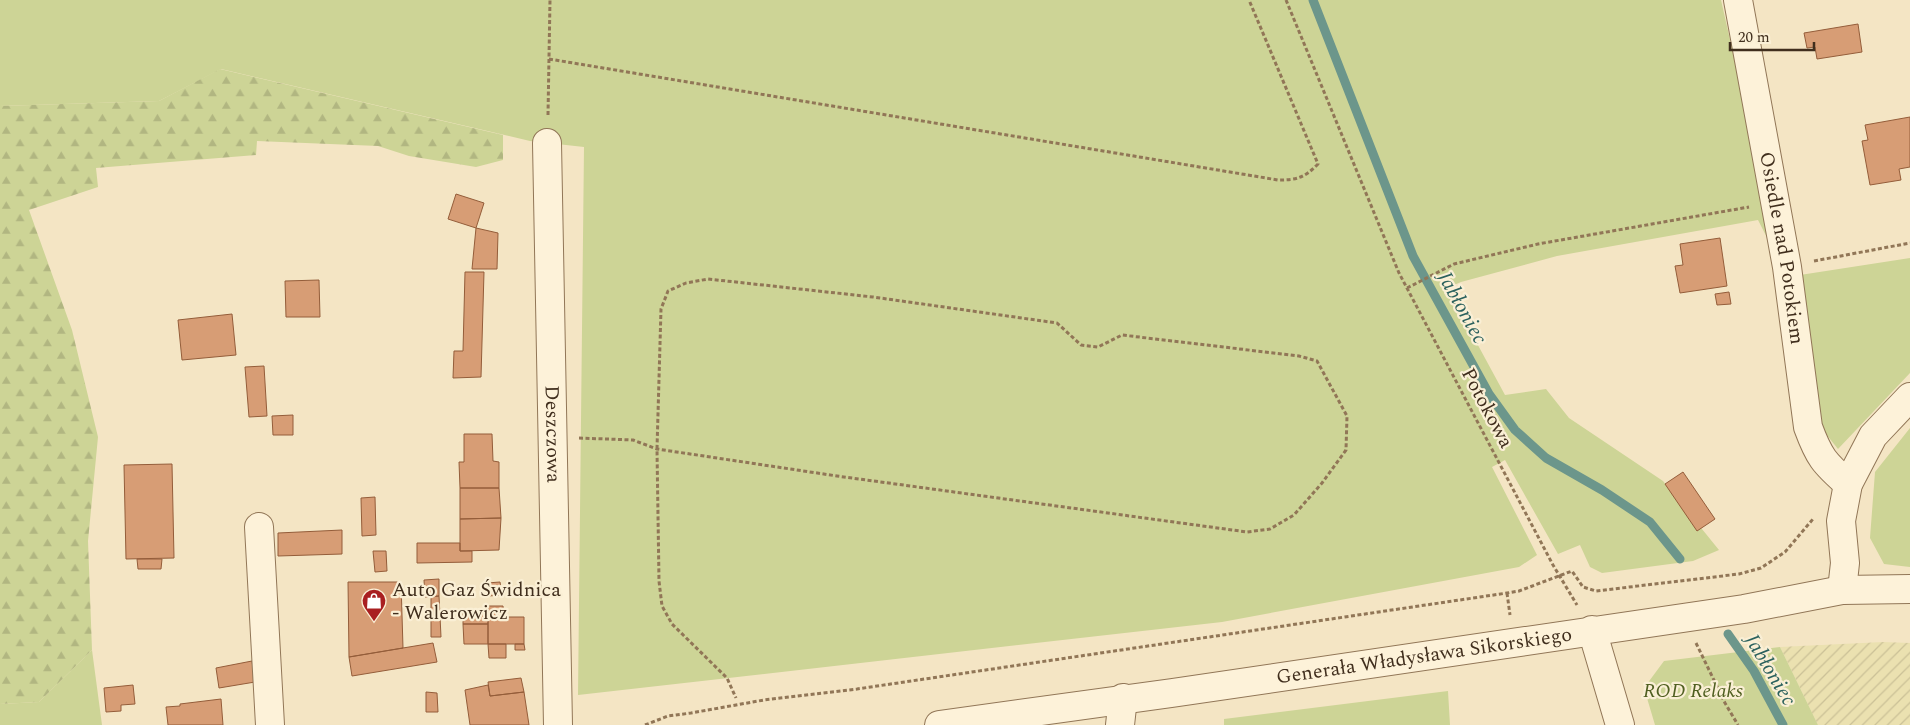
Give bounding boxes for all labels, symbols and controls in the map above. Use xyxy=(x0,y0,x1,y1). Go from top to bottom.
scale bar xyxy=(1730,20,1814,52)
text: 20 m xyxy=(1738,26,1770,49)
street label: Osiedle nad Potokiem xyxy=(1751,149,1812,346)
water label: Jabłoniec xyxy=(1428,264,1495,350)
street label: Potokowa xyxy=(1453,362,1521,454)
street label: Deszczowa xyxy=(537,385,568,483)
place label: Auto Gaz Świdnica - Walerowicz xyxy=(392,575,561,628)
shop icon: Auto Gaz Świdnica - Walerowicz xyxy=(361,588,387,622)
street label: Generała Władysława Sikorskiego xyxy=(1274,619,1574,693)
water label: Jabłoniec xyxy=(1735,626,1804,712)
park label: ROD Relaks xyxy=(1643,676,1743,706)

